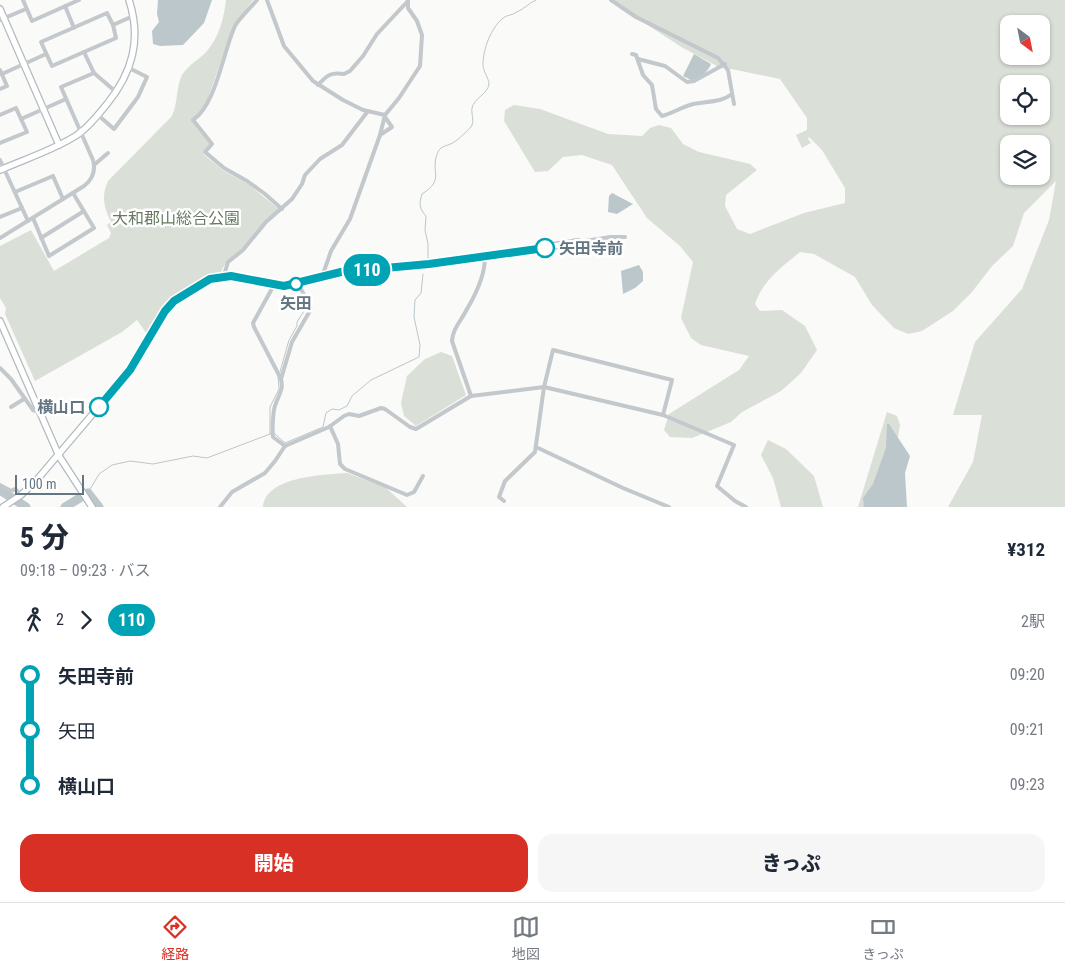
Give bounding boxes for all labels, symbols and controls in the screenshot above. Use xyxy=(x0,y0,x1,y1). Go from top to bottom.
north arrow xyxy=(1000,15,1050,65)
map controls xyxy=(1000,15,1050,185)
button: locate xyxy=(1000,75,1050,125)
button: layers xyxy=(1000,135,1050,185)
park label: 大和郡山総合公園 xyxy=(112,209,240,228)
marker: 矢田寺前 xyxy=(535,238,555,258)
place label: 矢田寺前 xyxy=(559,239,623,258)
line badge: 110 xyxy=(338,254,396,286)
text: 110 xyxy=(353,259,381,280)
marker: 矢田 xyxy=(289,277,303,291)
place label: 矢田 xyxy=(280,294,312,313)
marker: 横山口 xyxy=(89,397,109,417)
place label: 横山口 xyxy=(37,398,85,417)
scale bar xyxy=(15,472,84,495)
text: 100 m xyxy=(22,476,57,492)
text: 5 分 xyxy=(20,521,69,554)
text: ¥312 xyxy=(1007,538,1045,561)
text: 09:18 – 09:23 · バス xyxy=(20,561,150,580)
icon: walk xyxy=(20,606,48,634)
icon: forward xyxy=(72,606,100,634)
text: 110 xyxy=(118,609,145,630)
text: 2 xyxy=(56,610,64,629)
text: 2駅 xyxy=(1021,612,1045,631)
text: 矢田寺前 xyxy=(58,665,134,688)
text: 09:20 xyxy=(1010,665,1045,684)
text: 矢田 xyxy=(58,720,96,743)
text: 09:21 xyxy=(1010,720,1045,739)
text: 横山口 xyxy=(58,775,115,798)
text: 09:23 xyxy=(1010,775,1045,794)
button: 開始 xyxy=(20,834,528,892)
button: きっぷ xyxy=(538,834,1045,892)
tab: 経路 xyxy=(161,913,189,963)
tab: 地図 xyxy=(512,913,540,963)
tab: きっぷ xyxy=(862,913,904,963)

